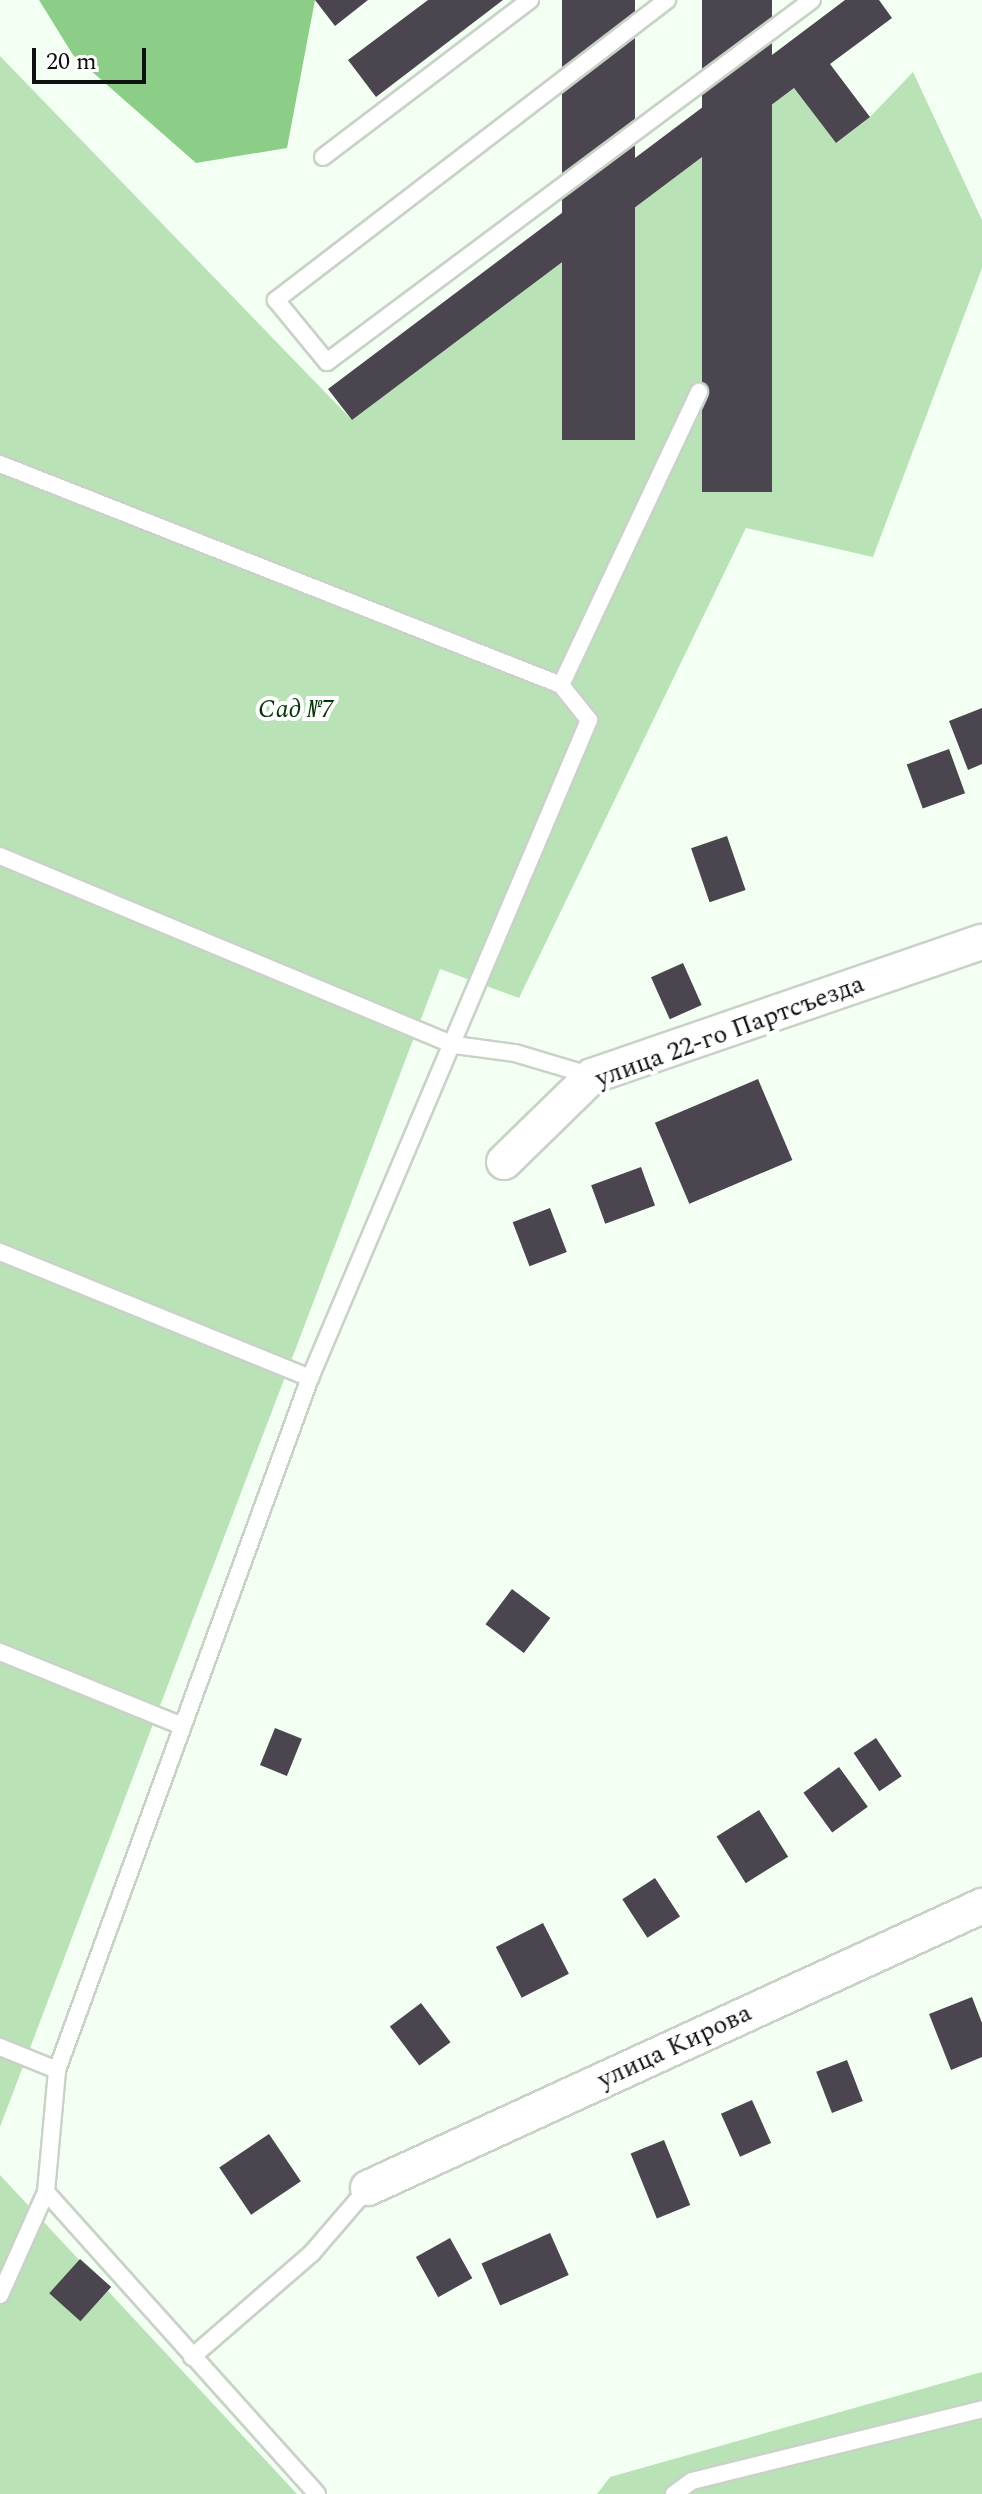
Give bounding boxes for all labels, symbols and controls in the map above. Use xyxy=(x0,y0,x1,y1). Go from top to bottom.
scale bar xyxy=(36,32,150,82)
text: 20 m xyxy=(46,44,97,80)
park label: Сад №7 xyxy=(258,694,334,726)
street label: улица 22-го Партсъезда xyxy=(591,969,869,1095)
street label: улица Кирова xyxy=(593,1998,757,2096)

